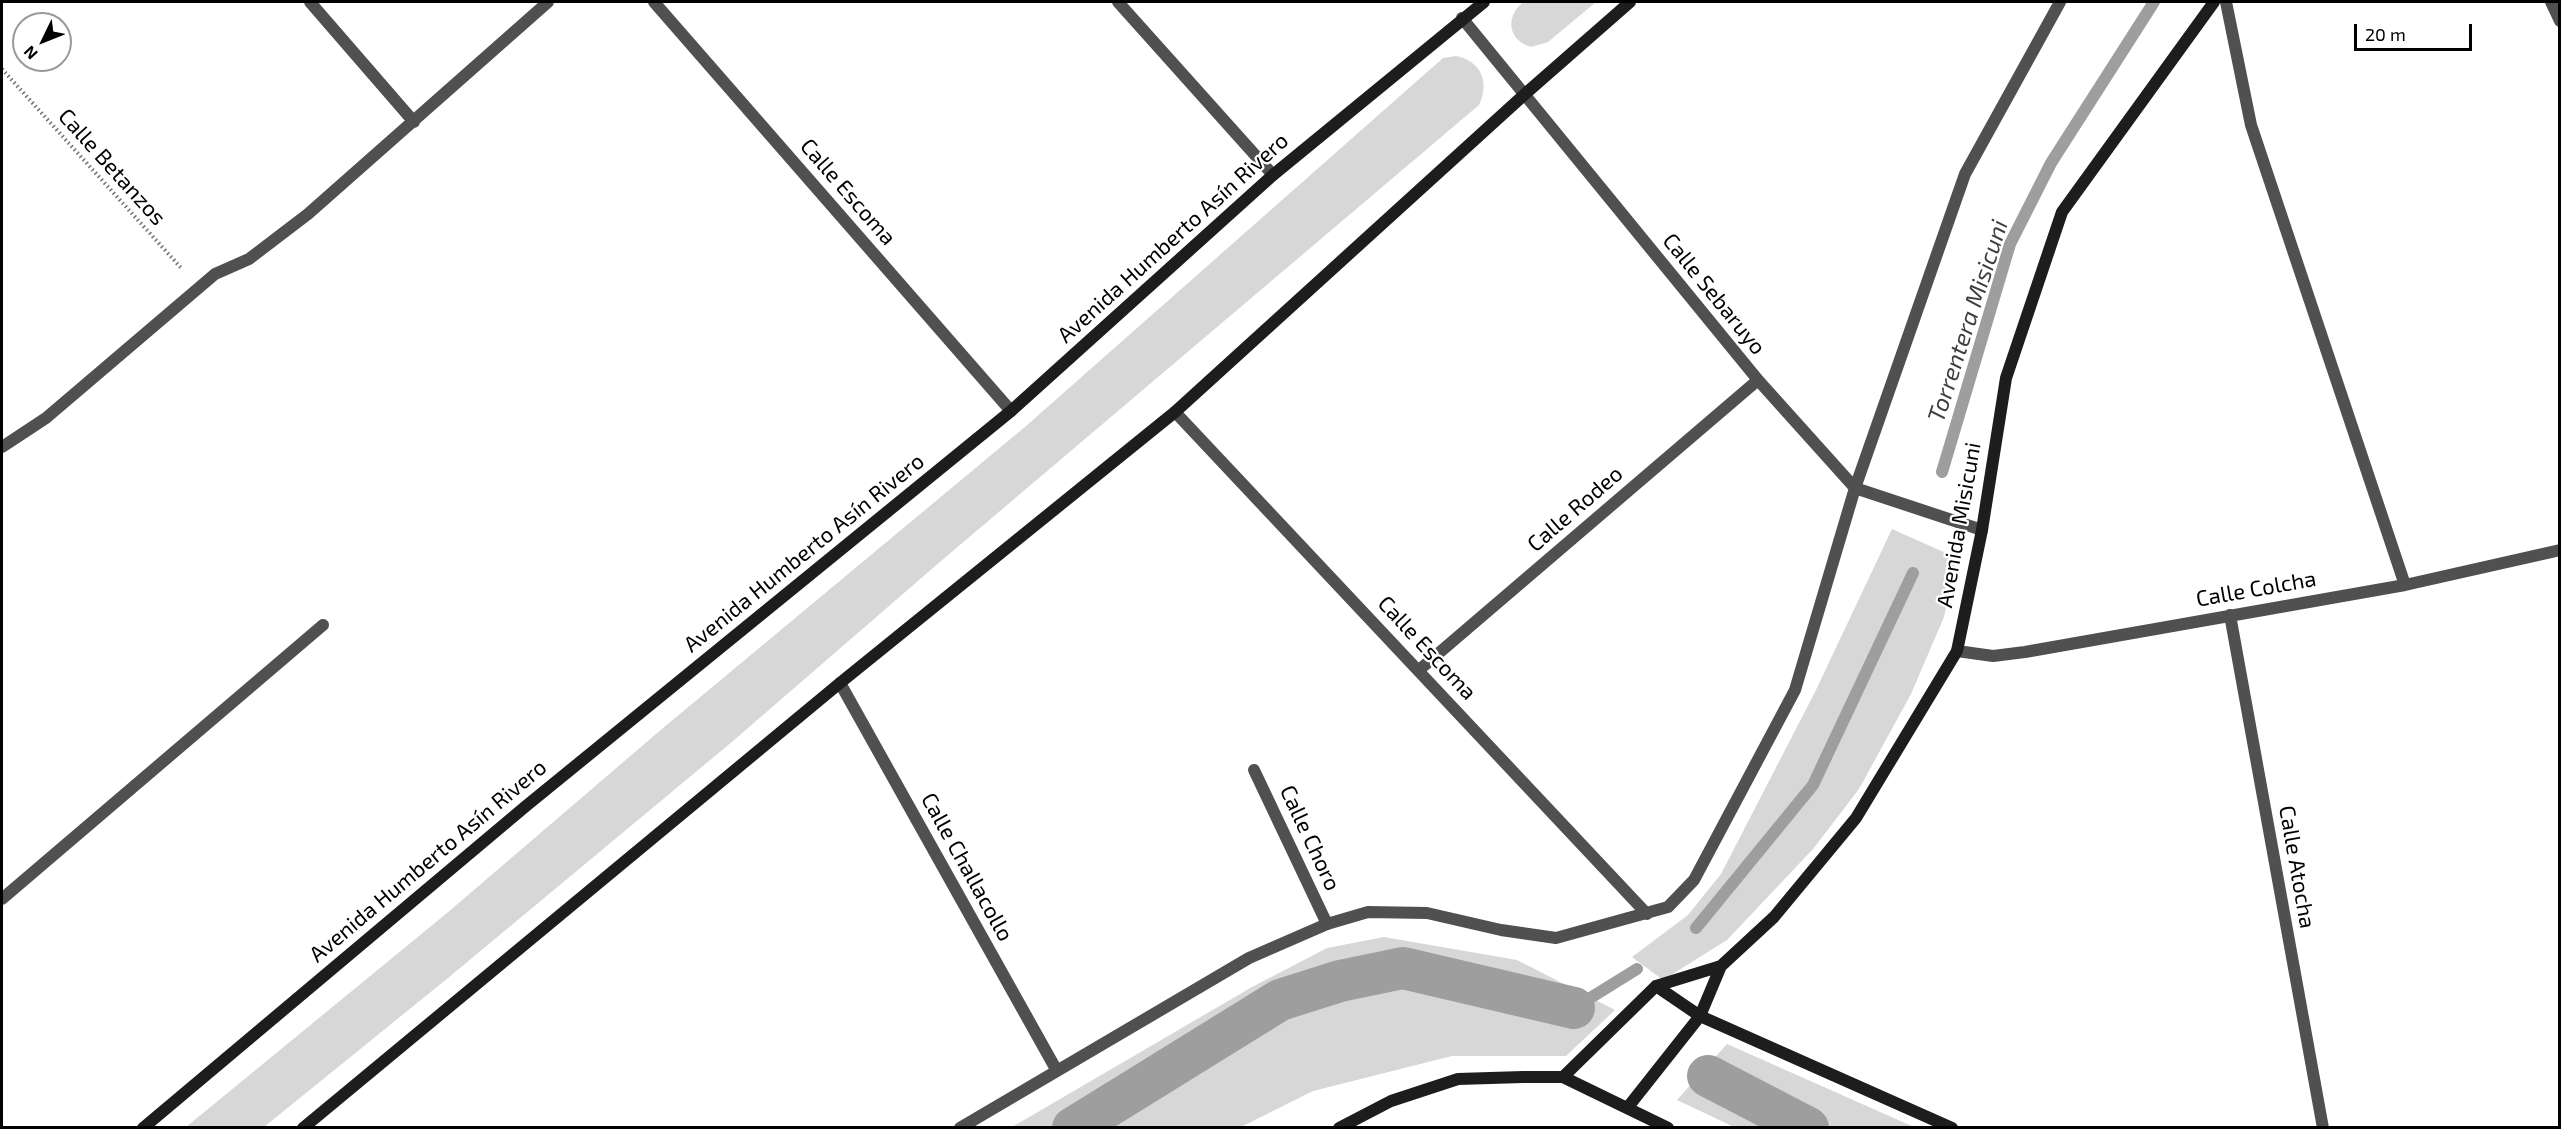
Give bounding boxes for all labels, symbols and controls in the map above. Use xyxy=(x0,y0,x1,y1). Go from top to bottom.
north arrow xyxy=(12,12,72,72)
scale bar xyxy=(2357,12,2476,50)
text: 20 m xyxy=(2365,23,2406,45)
text: N xyxy=(19,43,41,64)
street label: Calle Betanzos xyxy=(53,103,171,231)
street label: Avenida Humberto Asín Rivero xyxy=(1052,127,1294,349)
street label: Calle Escoma xyxy=(795,133,901,251)
water label: Torrentera Misicuni xyxy=(1922,216,2014,426)
street label: Calle Sebaruyo xyxy=(1657,228,1771,360)
street label: Avenida Misicuni xyxy=(1931,440,1987,610)
street label: Avenida Humberto Asín Rivero xyxy=(679,448,929,658)
street label: Calle Rodeo xyxy=(1522,461,1628,557)
street label: Calle Colcha xyxy=(2194,565,2318,613)
street label: Calle Escoma xyxy=(1372,591,1482,705)
street label: Avenida Humberto Asín Rivero xyxy=(304,754,552,968)
street label: Calle Choro xyxy=(1274,781,1346,895)
street label: Calle Challacollo xyxy=(915,788,1019,946)
street label: Calle Atocha xyxy=(2273,803,2321,931)

